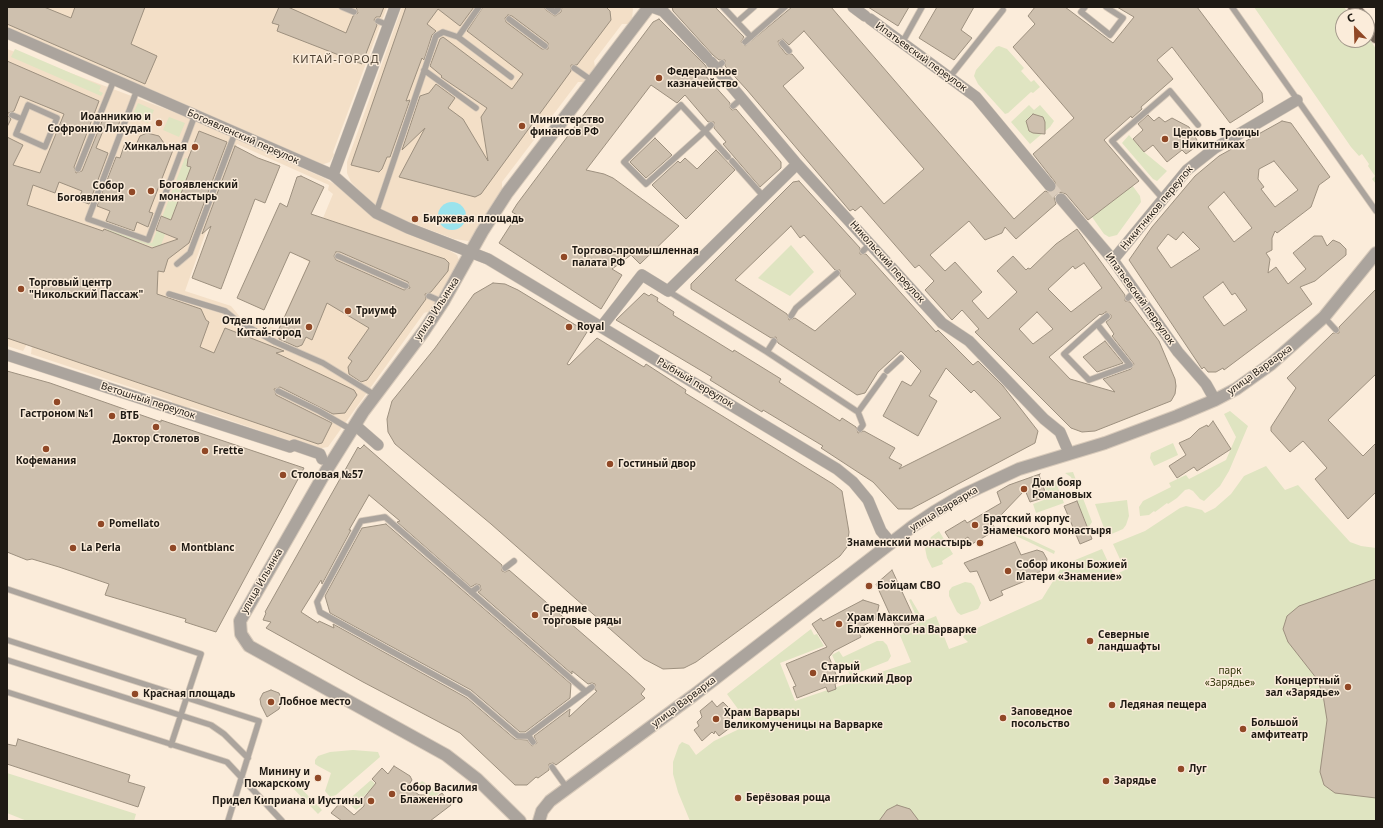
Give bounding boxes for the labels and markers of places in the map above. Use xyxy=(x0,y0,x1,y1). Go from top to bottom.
place label: Федеральное казначейство xyxy=(667,66,738,90)
marker: Федеральное казначейство xyxy=(654,73,664,83)
place label: Иоанникию и Софронию Лихудам xyxy=(48,111,151,134)
place label: Министерство финансов РФ xyxy=(530,114,604,138)
marker: Иоанникию и Софронию Лихудам xyxy=(154,118,164,128)
marker: Министерство финансов РФ xyxy=(517,121,527,131)
place label: Церковь Троицы в Никитниках xyxy=(1173,127,1259,150)
marker: Церковь Троицы в Никитниках xyxy=(1160,134,1170,144)
place label: Хинкальная xyxy=(124,141,187,153)
marker: Хинкальная xyxy=(190,142,200,152)
place label: Богоявленский монастырь xyxy=(159,179,238,202)
place label: Собор Богоявления xyxy=(57,180,124,204)
marker: Богоявленский монастырь xyxy=(146,186,156,196)
marker: Собор Богоявления xyxy=(127,187,137,197)
place label: Биржевая площадь xyxy=(423,213,524,225)
marker: Биржевая площадь xyxy=(410,214,420,224)
place label: Торгово-промышленная палата РФ xyxy=(572,245,699,268)
marker: Торгово-промышленная палата РФ xyxy=(559,252,569,262)
place label: Торговый центр "Никольский Пассаж" xyxy=(29,277,143,300)
marker: Торговый центр "Никольский Пассаж" xyxy=(16,284,26,294)
place label: Триумф xyxy=(356,305,397,317)
marker: Триумф xyxy=(343,306,353,316)
place label: Отдел полиции Китай-город xyxy=(222,315,301,338)
place label: Royal xyxy=(577,321,604,333)
marker: Отдел полиции Китай-город xyxy=(304,322,314,332)
marker: Royal xyxy=(564,322,574,332)
marker: Гастроном №1 xyxy=(52,397,62,407)
place label: Гастроном №1 xyxy=(20,408,94,420)
place label: ВТБ xyxy=(120,410,139,422)
marker: ВТБ xyxy=(107,411,117,421)
marker: Доктор Столетов xyxy=(151,422,161,432)
place label: Доктор Столетов xyxy=(113,433,199,445)
marker: Кофемания xyxy=(41,444,51,454)
place label: Frette xyxy=(213,445,243,457)
marker: Frette xyxy=(200,446,210,456)
place label: Кофемания xyxy=(16,455,76,467)
place label: Гостиный двор xyxy=(618,458,696,470)
marker: Гостиный двор xyxy=(605,459,615,469)
place label: Столовая №57 xyxy=(291,469,363,481)
marker: Столовая №57 xyxy=(278,470,288,480)
place label: Дом бояр Романовых xyxy=(1032,477,1092,500)
marker: Дом бояр Романовых xyxy=(1019,484,1029,494)
place label: Братский корпус Знаменского монастыря xyxy=(983,513,1111,536)
place label: Pomellato xyxy=(109,518,160,530)
marker: Pomellato xyxy=(96,519,106,529)
marker: Братский корпус Знаменского монастыря xyxy=(970,520,980,530)
place label: Знаменский монастырь xyxy=(847,537,972,549)
marker: Знаменский монастырь xyxy=(975,538,985,548)
place label: La Perla xyxy=(81,542,121,554)
place label: Montblanc xyxy=(181,542,234,554)
marker: La Perla xyxy=(68,543,78,553)
marker: Montblanc xyxy=(168,543,178,553)
place label: Собор иконы Божией Матери «Знамение» xyxy=(1016,559,1127,582)
marker: Собор иконы Божией Матери «Знамение» xyxy=(1003,566,1013,576)
place label: Бойцам СВО xyxy=(877,580,941,592)
marker: Бойцам СВО xyxy=(864,581,874,591)
place label: Средние торговые ряды xyxy=(543,603,622,626)
marker: Средние торговые ряды xyxy=(530,610,540,620)
place label: Храм Максима Блаженного на Варварке xyxy=(847,612,977,636)
marker: Храм Максима Блаженного на Варварке xyxy=(834,619,844,629)
place label: Северные ландшафты xyxy=(1098,629,1160,652)
marker: Северные ландшафты xyxy=(1085,636,1095,646)
place label: Старый Английский Двор xyxy=(821,661,912,684)
marker: Старый Английский Двор xyxy=(808,668,818,678)
place label: Концертный зал «Зарядье» xyxy=(1265,675,1340,698)
marker: Концертный зал «Зарядье» xyxy=(1343,682,1353,692)
place label: Красная площадь xyxy=(143,688,235,700)
marker: Красная площадь xyxy=(130,689,140,699)
place label: Лобное место xyxy=(279,696,351,708)
marker: Лобное место xyxy=(266,697,276,707)
place label: Ледяная пещера xyxy=(1120,699,1207,711)
marker: Ледяная пещера xyxy=(1107,700,1117,710)
place label: Заповедное посольство xyxy=(1011,706,1072,730)
place label: Храм Варвары Великомученицы на Варварке xyxy=(724,707,883,730)
marker: Заповедное посольство xyxy=(998,713,1008,723)
marker: Храм Варвары Великомученицы на Варварке xyxy=(711,714,721,724)
place label: Большой амфитеатр xyxy=(1251,717,1308,740)
marker: Большой амфитеатр xyxy=(1238,724,1248,734)
place label: Луг xyxy=(1189,763,1207,775)
marker: Луг xyxy=(1176,764,1186,774)
place label: Минину и Пожарскому xyxy=(244,766,310,790)
marker: Минину и Пожарскому xyxy=(313,773,323,783)
place label: Зарядье xyxy=(1114,775,1156,787)
marker: Зарядье xyxy=(1101,776,1111,786)
place label: Собор Василия Блаженного xyxy=(400,782,478,806)
marker: Собор Василия Блаженного xyxy=(387,789,397,799)
place label: Берёзовая роща xyxy=(746,792,831,804)
marker: Берёзовая роща xyxy=(733,793,743,803)
place label: Придел Киприана и Иустины xyxy=(212,795,363,807)
marker: Придел Киприана и Иустины xyxy=(366,796,376,806)

